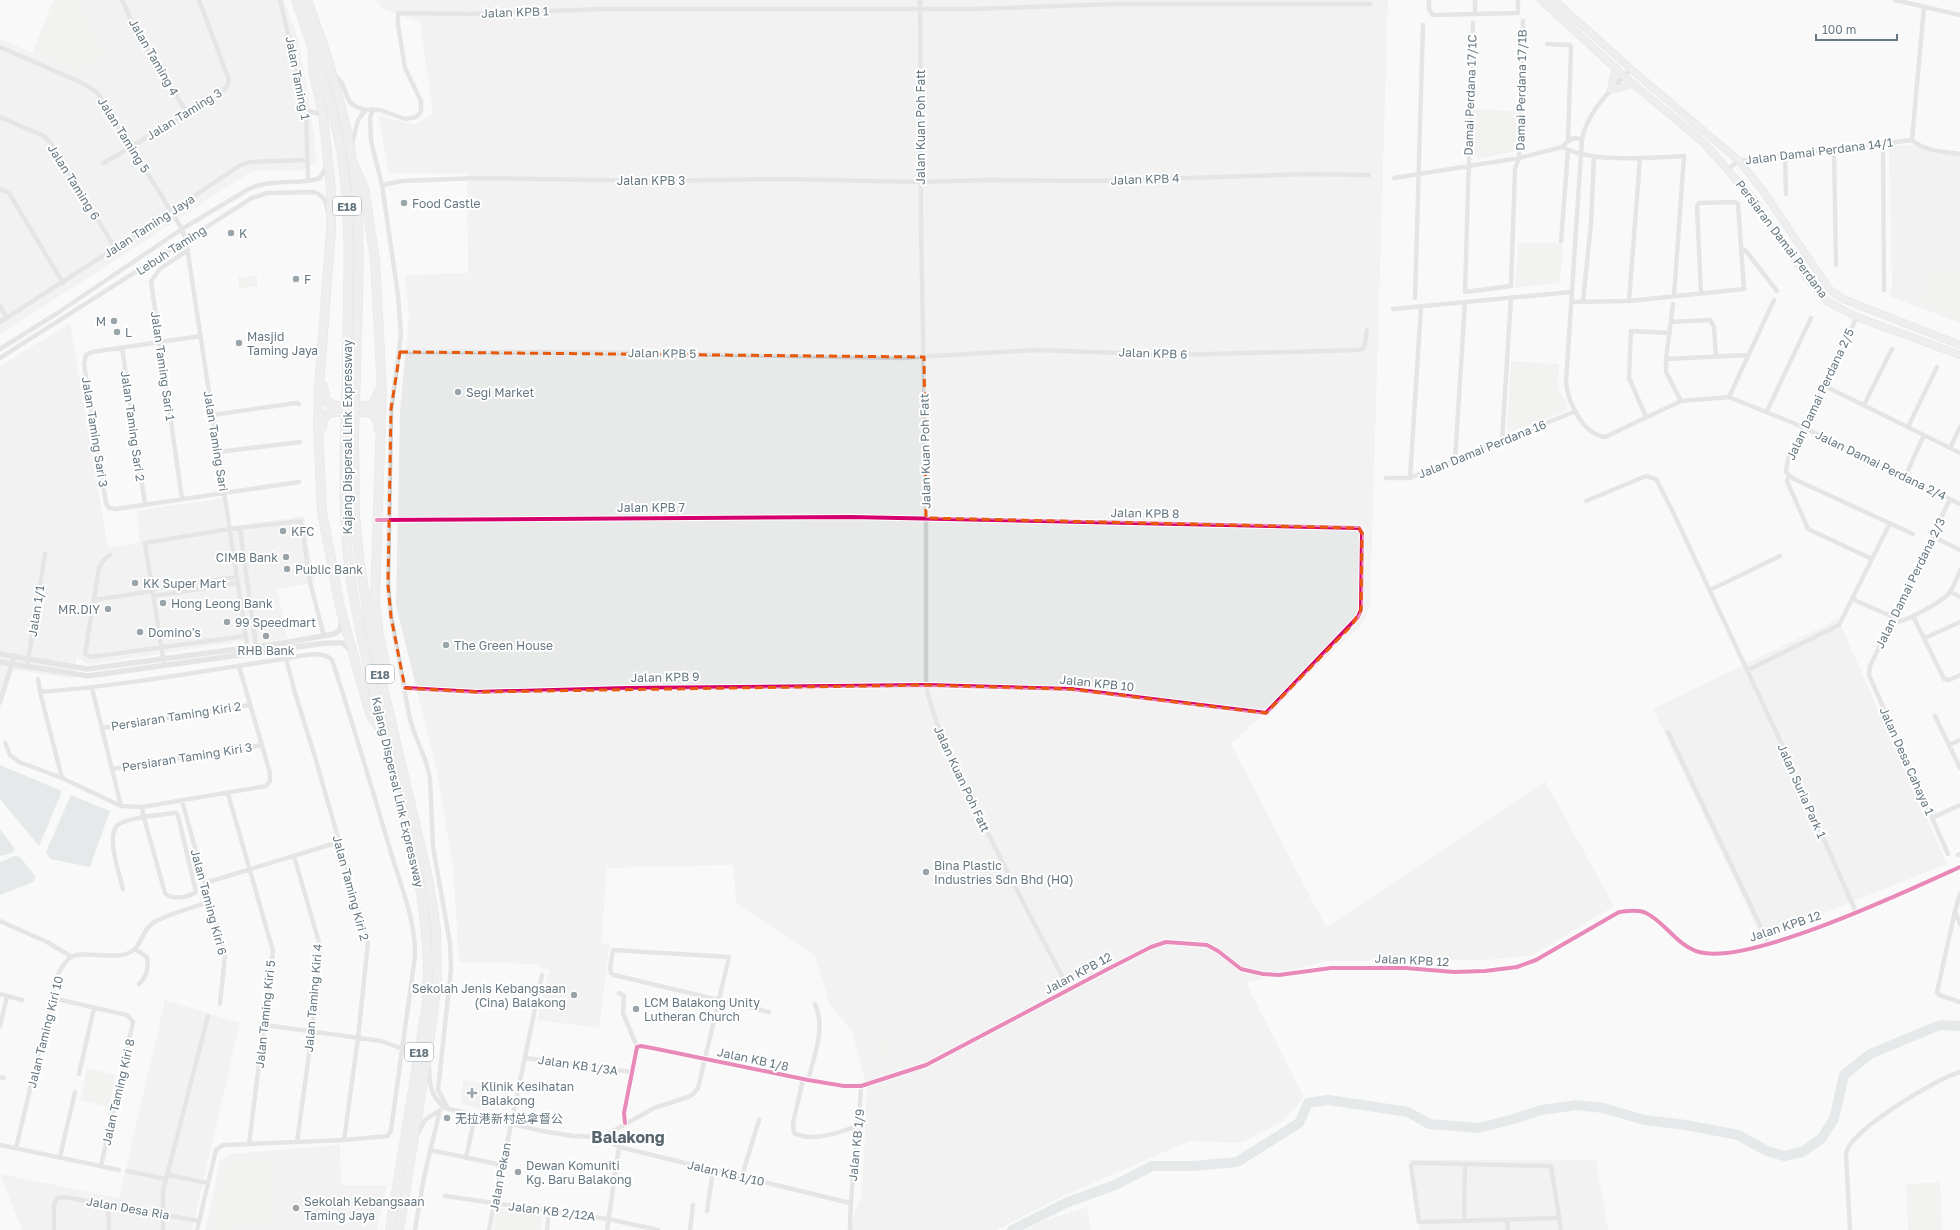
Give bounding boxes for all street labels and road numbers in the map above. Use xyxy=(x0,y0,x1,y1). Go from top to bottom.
street label: Jalan KPB 1 xyxy=(481,3,549,21)
street label: Jalan Taming 4 xyxy=(126,16,182,98)
street label: Damai Perdana 17/1B xyxy=(1512,29,1530,151)
street label: Damai Perdana 17/1C xyxy=(1460,34,1480,156)
street label: Jalan Taming 1 xyxy=(283,35,314,121)
street label: Jalan Kuan Poh Fatt xyxy=(913,69,928,185)
street label: Jalan Taming 3 xyxy=(143,85,225,143)
street label: Jalan Taming 5 xyxy=(95,94,153,176)
street label: Jalan Damai Perdana 14/1 xyxy=(1744,134,1894,167)
street label: Jalan Taming 6 xyxy=(45,141,103,223)
street label: Jalan KPB 4 xyxy=(1110,170,1180,188)
street label: Jalan KPB 3 xyxy=(617,173,685,188)
street label: Persiaran Damai Perdana xyxy=(1733,177,1831,301)
street label: Jalan Taming Jaya xyxy=(101,191,197,261)
road number: E18 xyxy=(333,197,361,215)
street label: Lebuh Taming xyxy=(133,222,209,278)
street label: Jalan Taming Sari 1 xyxy=(148,310,178,422)
street label: Jalan Damai Perdana 2/5 xyxy=(1783,326,1857,462)
street label: Kajang Dispersal Link Expressway xyxy=(340,339,355,535)
street label: Jalan KPB 6 xyxy=(1118,344,1188,362)
street label: Jalan KPB 5 xyxy=(628,345,696,361)
street label: Jalan Taming Sari 2 xyxy=(118,370,148,482)
street label: Jalan Taming Sari 3 xyxy=(79,376,111,488)
street label: Jalan Taming Sari xyxy=(201,390,231,492)
street label: Jalan Kuan Poh Fatt xyxy=(916,393,934,509)
street label: Jalan Damai Perdana 16 xyxy=(1416,416,1548,482)
street label: Jalan Damai Perdana 2/4 xyxy=(1813,427,1949,503)
street label: Jalan KPB 7 xyxy=(617,500,685,515)
street label: Jalan KPB 8 xyxy=(1110,505,1180,521)
street label: Jalan Damai Perdana 2/3 xyxy=(1872,515,1948,651)
street label: Jalan 1/1 xyxy=(25,584,47,638)
road number: E18 xyxy=(366,665,394,683)
street label: Jalan KPB 9 xyxy=(630,669,700,685)
street label: Jalan KPB 10 xyxy=(1059,672,1135,694)
street label: Kajang Dispersal Link Expressway xyxy=(369,695,427,889)
street label: Persiaran Taming Kiri 2 xyxy=(110,698,242,734)
street label: Jalan Desa Cahaya 1 xyxy=(1876,705,1938,818)
street label: Jalan Kuan Poh Fatt xyxy=(931,724,993,835)
street label: Persiaran Taming Kiri 3 xyxy=(121,739,253,775)
street label: Jalan Suria Park 1 xyxy=(1774,741,1830,841)
street label: Jalan Taming Kiri 2 xyxy=(330,834,372,942)
street label: Jalan Taming Kiri 6 xyxy=(188,847,230,957)
street label: Jalan KPB 12 xyxy=(1747,907,1823,945)
street label: Jalan Taming Kiri 4 xyxy=(301,943,325,1053)
street label: Jalan KPB 12 xyxy=(1042,949,1114,997)
street label: Jalan KPB 12 xyxy=(1374,951,1450,969)
street label: Jalan Taming Kiri 5 xyxy=(252,959,278,1069)
street label: Jalan Taming Kiri 10 xyxy=(24,974,66,1090)
street label: Jalan Taming Kiri 8 xyxy=(98,1037,138,1147)
road number: E18 xyxy=(405,1043,433,1061)
street label: Jalan KB 1/8 xyxy=(716,1044,790,1074)
street label: Jalan KB 1/3A xyxy=(537,1052,619,1078)
street label: Jalan KB 1/9 xyxy=(845,1108,867,1182)
street label: Jalan Pekan xyxy=(486,1141,514,1213)
street label: Jalan KB 1/10 xyxy=(686,1157,766,1189)
street label: Jalan Desa Ria xyxy=(85,1193,171,1223)
street label: Jalan KB 2/12A xyxy=(508,1198,596,1224)

